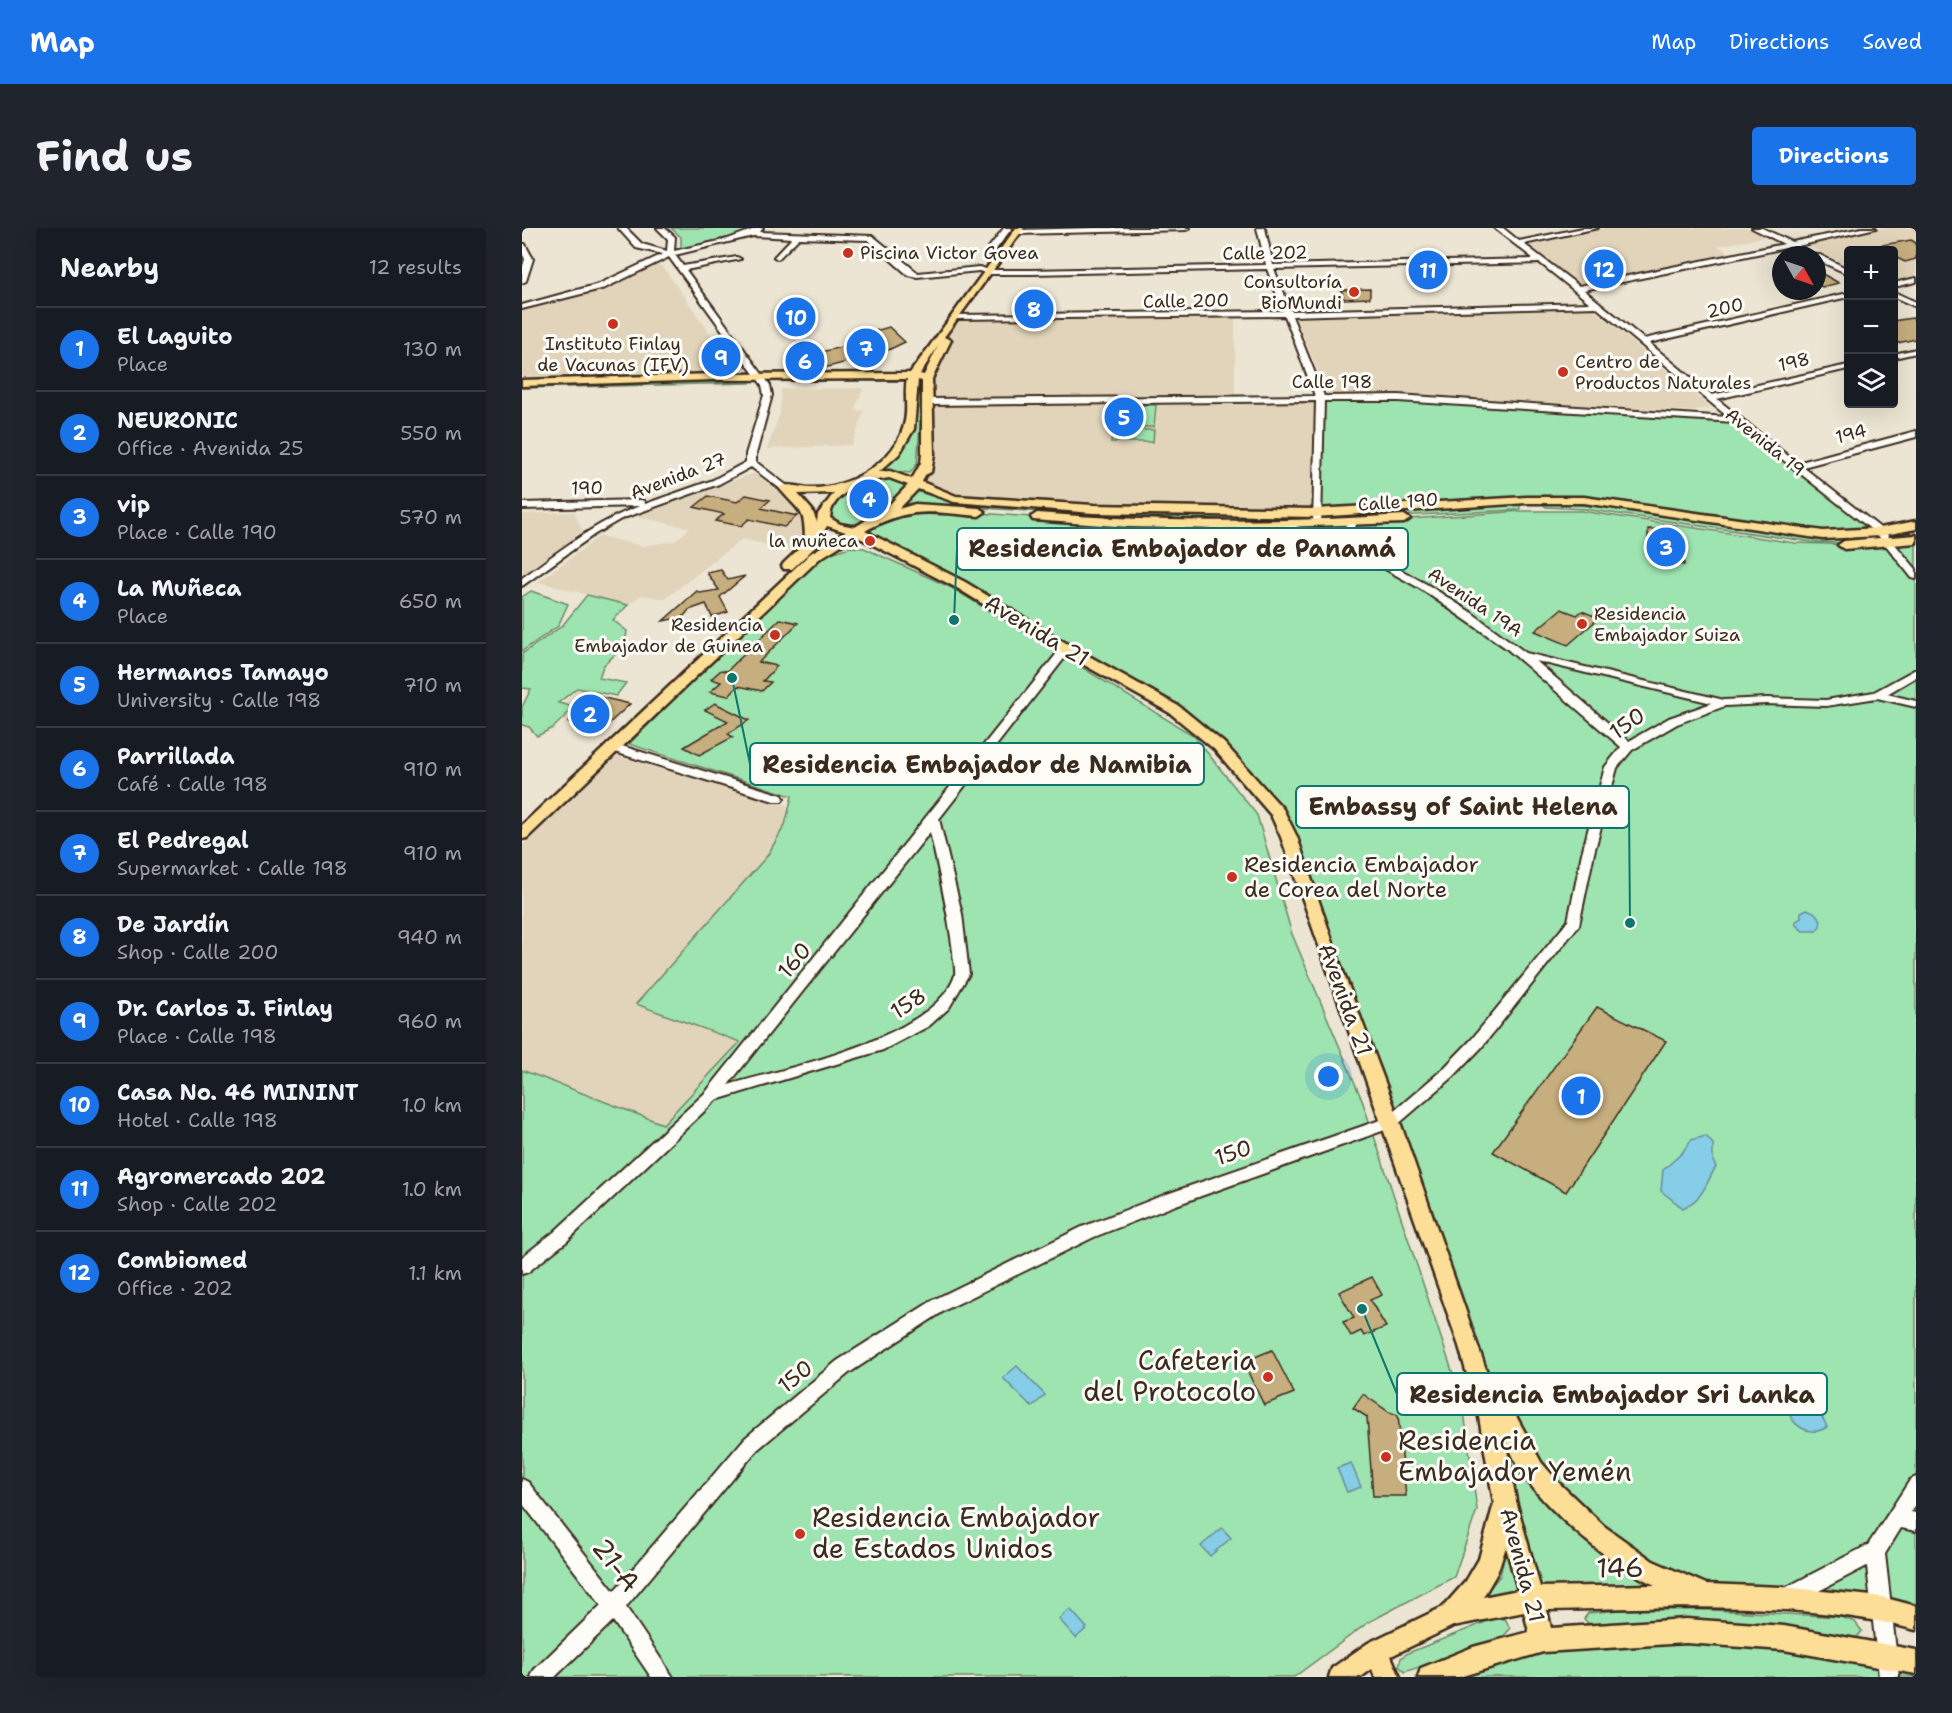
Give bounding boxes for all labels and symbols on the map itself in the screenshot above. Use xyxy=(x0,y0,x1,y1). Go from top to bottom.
street label: Calle 202 xyxy=(1222,240,1308,266)
place label: Piscina Victor Govea xyxy=(860,241,1039,265)
marker: Piscina Victor Govea xyxy=(841,246,855,260)
pin: 12 xyxy=(1584,246,1624,291)
north arrow xyxy=(1772,246,1826,300)
pin: 11 xyxy=(1408,248,1448,292)
place label: Consultoría BioMundi xyxy=(1243,270,1342,315)
marker: Consultoría BioMundi xyxy=(1347,285,1361,299)
pin: 8 xyxy=(1014,286,1054,332)
street label: Calle 200 xyxy=(1143,288,1229,314)
street label: 200 xyxy=(1704,292,1746,324)
pin: 10 xyxy=(776,294,816,340)
marker: Instituto Finlay de Vacunas (IFV) xyxy=(606,317,620,331)
pin: 7 xyxy=(846,326,886,370)
place label: Instituto Finlay de Vacunas (IFV) xyxy=(537,332,689,377)
pin: 9 xyxy=(702,334,740,380)
pin: 6 xyxy=(786,338,824,384)
street label: 198 xyxy=(1776,347,1812,377)
place label: Centro de Productos Naturales xyxy=(1575,350,1751,395)
marker: Centro de Productos Naturales xyxy=(1556,365,1570,379)
street label: Calle 198 xyxy=(1292,370,1372,394)
pin: 5 xyxy=(1104,394,1144,440)
street label: Avenida 19 xyxy=(1720,402,1810,482)
street label: 194 xyxy=(1833,418,1869,450)
street label: Avenida 27 xyxy=(627,447,729,505)
street label: 190 xyxy=(571,476,603,500)
pin: 4 xyxy=(850,476,888,522)
street label: Calle 190 xyxy=(1357,487,1439,517)
pin: 3 xyxy=(1646,524,1686,570)
callout: Residencia Embajador de Panamá xyxy=(957,528,1408,570)
place label: la muñeca xyxy=(769,529,858,553)
text: Residencia Embajador de Panamá xyxy=(968,533,1396,565)
marker: la muñeca xyxy=(863,534,877,548)
street label: Avenida 19A xyxy=(1423,562,1527,642)
street label: Avenida 21 xyxy=(979,588,1094,673)
place label: Residencia Embajador Suiza xyxy=(1594,602,1740,647)
place label: Residencia Embajador de Guinea xyxy=(574,613,763,658)
marker: Residencia Embajador Suiza xyxy=(1575,617,1589,631)
marker: Residencia Embajador de Guinea xyxy=(768,628,782,642)
pin: 2 xyxy=(570,692,610,736)
street label: 150 xyxy=(1604,701,1651,746)
callout: Residencia Embajador de Namibia xyxy=(750,743,1204,785)
text: Residencia Embajador de Namibia xyxy=(762,749,1192,781)
callout: Embassy of Saint Helena xyxy=(1296,786,1629,828)
text: Embassy of Saint Helena xyxy=(1308,791,1618,823)
place label: Residencia Embajador de Corea del Norte xyxy=(1244,850,1479,904)
marker: Residencia Embajador de Corea del Norte xyxy=(1225,870,1239,884)
street label: 160 xyxy=(771,936,818,984)
street label: Avenida 21 xyxy=(1312,939,1379,1059)
street label: 158 xyxy=(885,981,932,1026)
your location xyxy=(1314,1062,1343,1091)
pin: 1 xyxy=(1562,1074,1600,1118)
street label: 150 xyxy=(1211,1133,1256,1172)
place label: Cafeteria del Protocolo xyxy=(1083,1342,1256,1410)
street label: 150 xyxy=(772,1353,819,1400)
marker: Cafeteria del Protocolo xyxy=(1261,1370,1275,1384)
callout: Residencia Embajador Sri Lanka xyxy=(1397,1373,1827,1415)
text: Residencia Embajador Sri Lanka xyxy=(1409,1379,1815,1411)
place label: Residencia Embajador Yemén xyxy=(1398,1422,1631,1490)
marker: Residencia Embajador Yemén xyxy=(1379,1450,1393,1464)
place label: Residencia Embajador de Estados Unidos xyxy=(812,1499,1100,1567)
street label: Avenida 21 xyxy=(1493,1505,1552,1625)
marker: Residencia Embajador de Estados Unidos xyxy=(793,1527,807,1541)
street label: 21-A xyxy=(584,1530,649,1599)
street label: 146 xyxy=(1596,1549,1644,1586)

